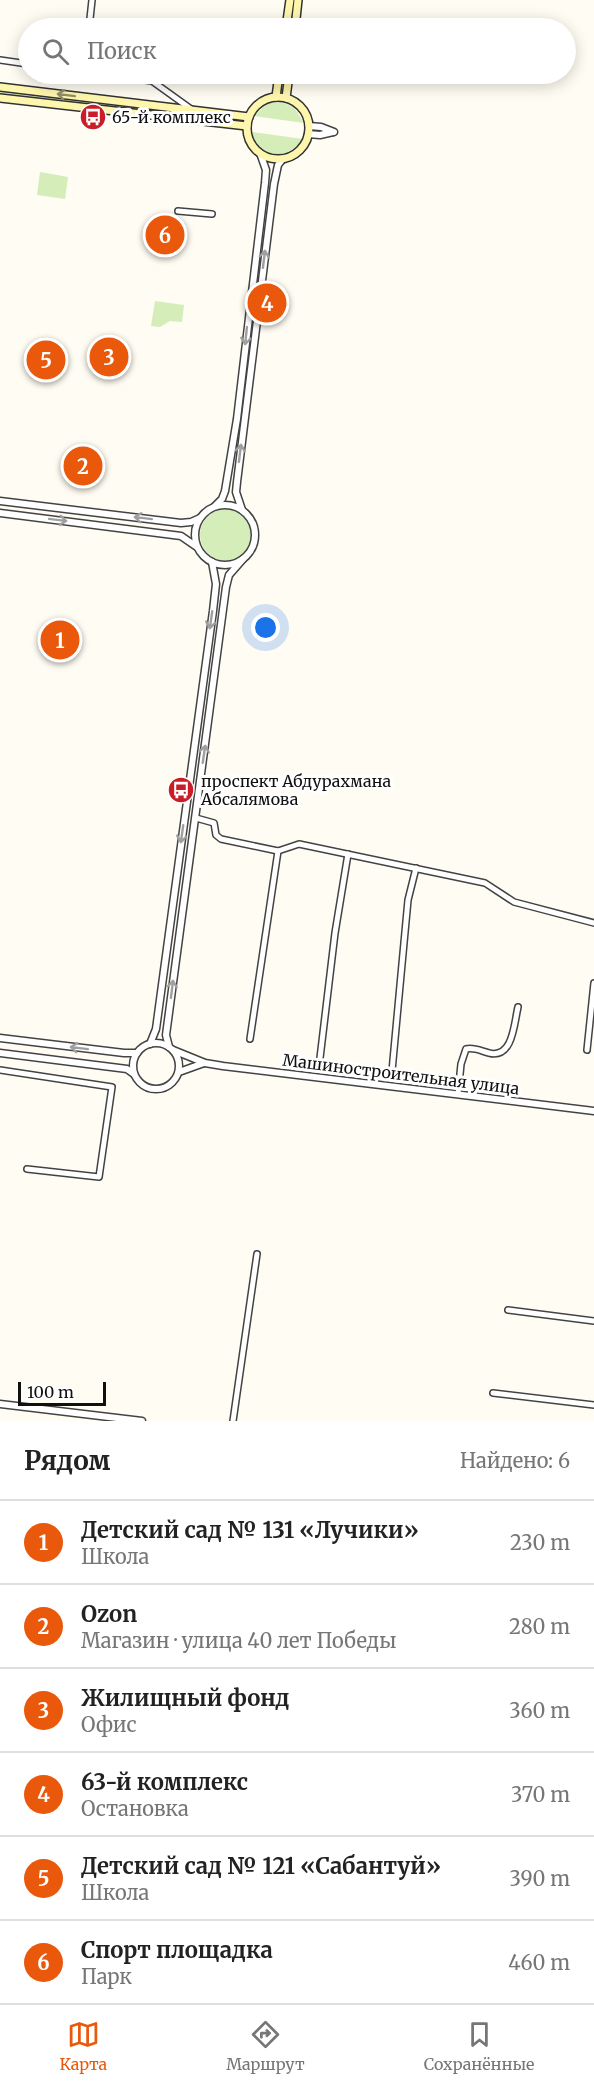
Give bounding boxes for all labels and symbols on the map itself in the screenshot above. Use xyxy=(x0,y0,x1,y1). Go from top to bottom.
one-way arrow xyxy=(56,89,76,100)
bus stop icon: 65-й комплекс xyxy=(78,102,108,132)
place label: 65-й комплекс xyxy=(112,107,231,127)
pin: 6 xyxy=(146,212,184,258)
one-way arrow xyxy=(259,250,270,270)
pin: 4 xyxy=(248,280,286,326)
one-way arrow xyxy=(240,325,251,345)
pin: 3 xyxy=(90,334,128,380)
pin: 5 xyxy=(26,338,66,382)
one-way arrow xyxy=(235,443,246,463)
pin: 2 xyxy=(64,444,103,488)
one-way arrow xyxy=(133,512,153,523)
one-way arrow xyxy=(48,515,67,526)
one-way arrow xyxy=(206,610,217,629)
your location xyxy=(251,613,280,642)
pin: 1 xyxy=(40,618,80,662)
one-way arrow xyxy=(198,745,209,765)
place label: проспект Абдурахмана Абсалямова xyxy=(200,771,392,809)
bus stop icon: проспект Абдурахмана Абсалямова xyxy=(166,775,196,805)
one-way arrow xyxy=(177,824,188,843)
one-way arrow xyxy=(167,980,178,1000)
one-way arrow xyxy=(70,1042,89,1053)
street label: Машиностроительная улица xyxy=(282,1050,521,1098)
scale bar xyxy=(18,1379,106,1406)

